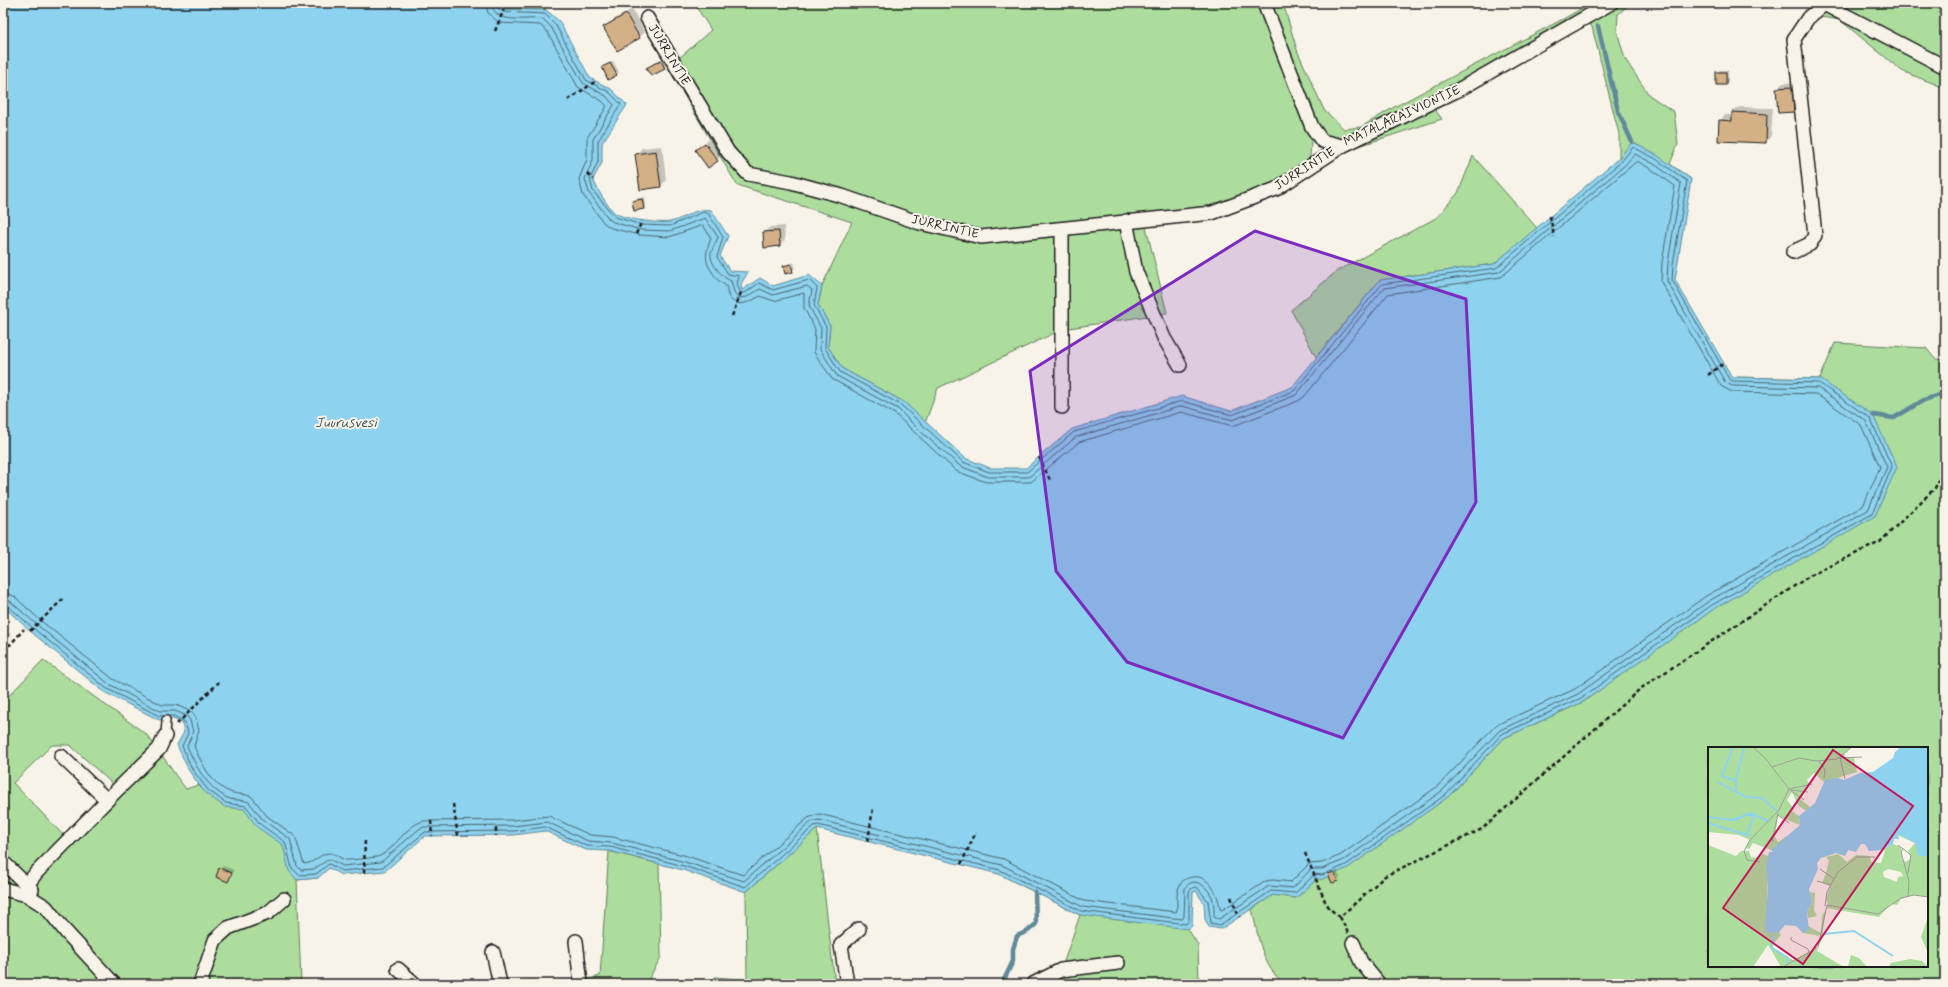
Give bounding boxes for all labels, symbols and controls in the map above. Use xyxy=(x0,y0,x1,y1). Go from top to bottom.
street label: JURRINTIE xyxy=(644,21,694,89)
street label: MATALARAIVIONTIE xyxy=(1341,81,1464,151)
street label: JURRINTIE xyxy=(1271,143,1339,194)
street label: JURRINTIE xyxy=(910,211,981,243)
water label: Juurusvesi xyxy=(315,414,379,432)
inset map xyxy=(1708,747,1928,967)

